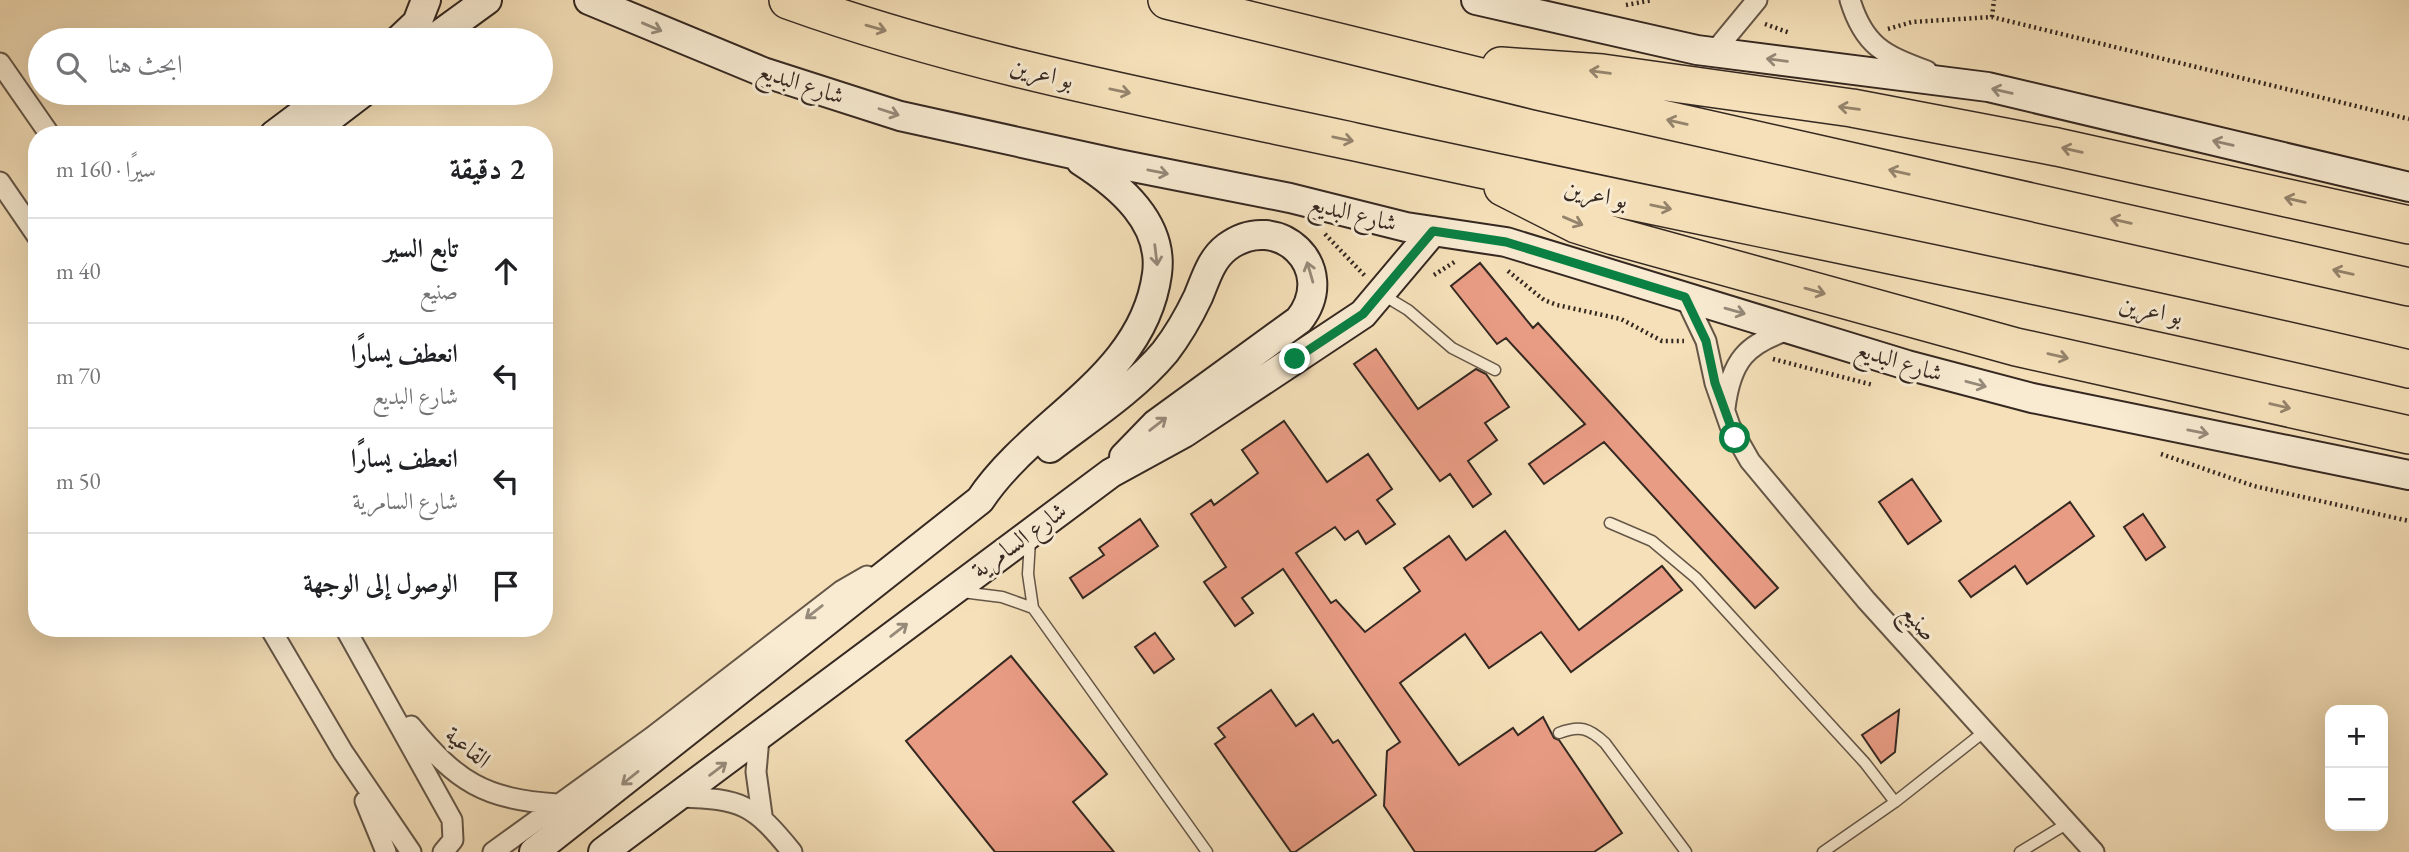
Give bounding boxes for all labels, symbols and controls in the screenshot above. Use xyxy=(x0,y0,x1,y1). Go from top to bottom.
one-way arrow xyxy=(640,21,662,34)
one-way arrow xyxy=(865,22,887,35)
search box xyxy=(28,28,553,105)
text: ابحث هنا xyxy=(108,47,183,81)
icon: search xyxy=(52,48,90,86)
street label: بو اعرين xyxy=(1006,50,1077,97)
one-way arrow xyxy=(1766,53,1789,66)
street label: شارع البديع xyxy=(752,54,848,118)
one-way arrow xyxy=(1589,66,1611,79)
one-way arrow xyxy=(1991,84,2014,97)
one-way arrow xyxy=(1109,85,1131,98)
one-way arrow xyxy=(1838,101,1861,114)
one-way arrow xyxy=(877,107,899,119)
one-way arrow xyxy=(1666,115,1689,128)
one-way arrow xyxy=(1331,133,1354,147)
one-way arrow xyxy=(2212,136,2235,149)
one-way arrow xyxy=(2061,143,2084,157)
text: 2 دقيقة xyxy=(450,149,525,188)
text: سيرًا · 160 m xyxy=(56,154,156,184)
one-way arrow xyxy=(1888,164,1911,178)
one-way arrow xyxy=(1146,166,1169,179)
street label: بو اعرين xyxy=(1561,172,1631,217)
street label: شارع البديع xyxy=(1304,187,1400,245)
one-way arrow xyxy=(2284,192,2306,205)
one-way arrow xyxy=(1649,201,1672,215)
one-way arrow xyxy=(2110,214,2133,227)
one-way arrow xyxy=(1562,216,1583,229)
text: تابع السير xyxy=(384,231,458,265)
one-way arrow xyxy=(1150,243,1163,266)
icon: ahead xyxy=(487,252,525,290)
text: 40 m xyxy=(56,256,101,286)
one-way arrow xyxy=(1302,261,1315,283)
one-way arrow xyxy=(2332,264,2354,277)
text: صنيع xyxy=(419,276,458,306)
one-way arrow xyxy=(1804,285,1826,298)
street label: بو اعرين xyxy=(2116,288,2186,333)
one-way arrow xyxy=(1724,306,1746,319)
street label: شارع البديع xyxy=(1850,333,1946,395)
text: انعطف يسارًا xyxy=(351,336,458,370)
route end xyxy=(1279,343,1310,374)
one-way arrow xyxy=(2046,350,2069,364)
icon: left xyxy=(487,357,525,395)
text: 70 m xyxy=(56,361,101,391)
one-way arrow xyxy=(1965,378,1987,391)
text: شارع البديع xyxy=(372,381,458,411)
one-way arrow xyxy=(2268,400,2291,413)
one-way arrow xyxy=(1148,416,1167,431)
route start xyxy=(1719,422,1750,453)
one-way arrow xyxy=(2186,425,2209,439)
text: انعطف يسارًا xyxy=(351,441,458,475)
icon: left xyxy=(487,462,525,500)
text: 50 m xyxy=(56,466,101,496)
text: شارع السامرية xyxy=(352,486,458,516)
street label: شارع السامرية xyxy=(965,495,1075,589)
text: الوصول إلى الوجهة xyxy=(303,566,458,600)
icon: arrive xyxy=(487,567,525,605)
street label: صنيع xyxy=(1889,596,1944,652)
one-way arrow xyxy=(805,604,824,619)
one-way arrow xyxy=(889,623,907,638)
map controls xyxy=(2325,705,2388,831)
button: + xyxy=(2325,705,2388,768)
street label: القاعية xyxy=(439,719,498,775)
one-way arrow xyxy=(708,761,727,776)
button: − xyxy=(2325,768,2388,831)
one-way arrow xyxy=(622,771,640,786)

